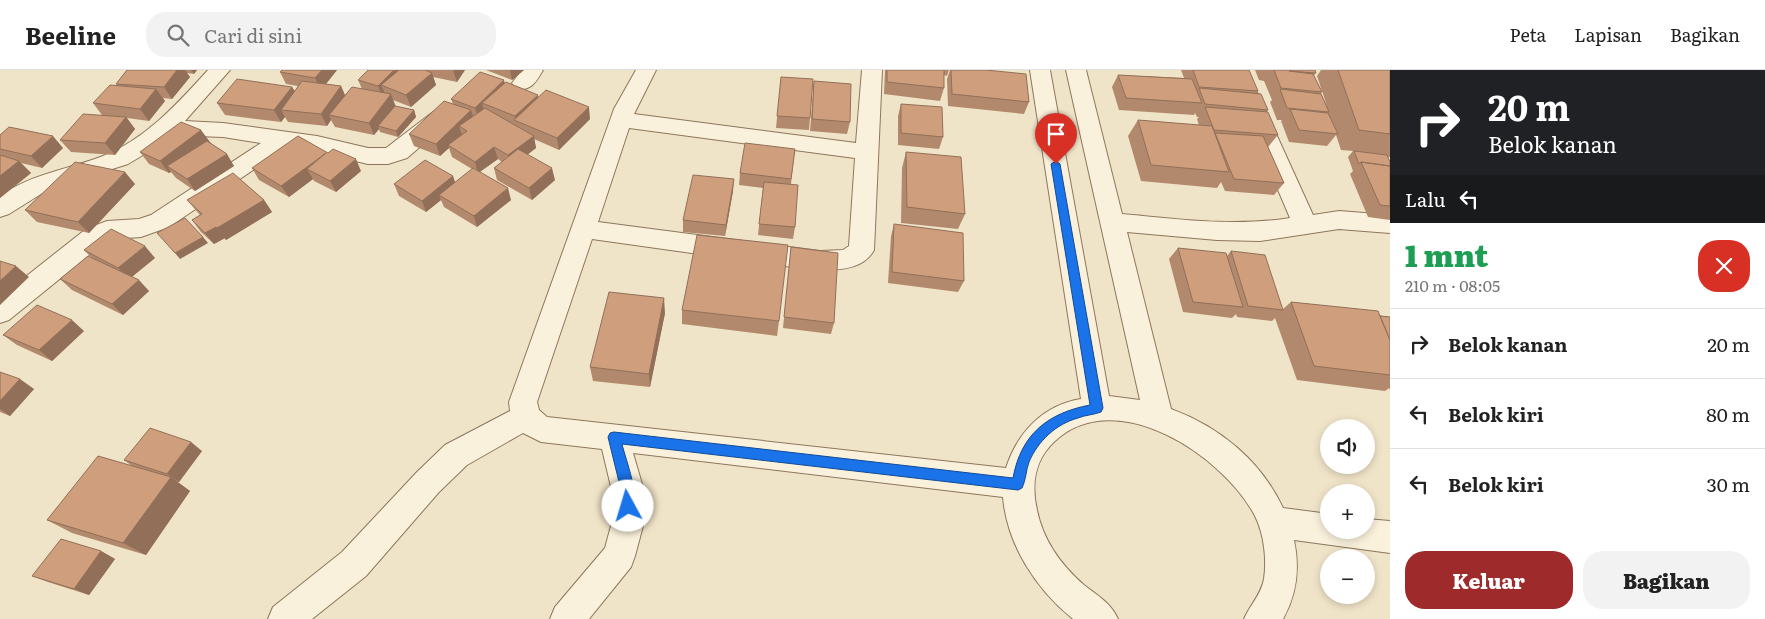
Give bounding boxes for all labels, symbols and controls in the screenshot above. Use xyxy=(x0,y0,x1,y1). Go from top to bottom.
search box xyxy=(146,12,496,57)
text: Beeline xyxy=(25,17,116,52)
icon: search xyxy=(164,21,192,49)
text: Cari di sini xyxy=(204,21,302,49)
text: Peta xyxy=(1510,21,1546,48)
text: Lapisan xyxy=(1574,21,1642,48)
text: Bagikan xyxy=(1670,21,1740,48)
text: 20 m xyxy=(1488,80,1570,132)
icon: right xyxy=(1405,90,1470,155)
pin xyxy=(1035,113,1077,164)
icon: arrive xyxy=(1042,120,1070,148)
text: Belok kanan xyxy=(1488,127,1617,160)
text: Lalu xyxy=(1405,185,1445,213)
icon: left xyxy=(1455,185,1483,213)
text: 1 mnt xyxy=(1405,232,1488,276)
button: close xyxy=(1698,240,1750,292)
text: 210 m · 08:05 xyxy=(1405,273,1500,297)
icon: right xyxy=(1405,330,1433,358)
text: Belok kanan xyxy=(1448,330,1567,358)
text: 20 m xyxy=(1707,330,1750,358)
icon: left xyxy=(1405,400,1433,428)
text: Belok kiri xyxy=(1448,400,1544,428)
text: 80 m xyxy=(1706,400,1750,428)
map controls xyxy=(1320,419,1375,604)
button: sound xyxy=(1320,419,1375,474)
icon: left xyxy=(1405,470,1433,498)
text: Belok kiri xyxy=(1448,470,1544,498)
text: 30 m xyxy=(1706,470,1750,498)
position arrow xyxy=(601,479,653,531)
button: + xyxy=(1320,484,1375,539)
button: − xyxy=(1320,549,1375,604)
button: Keluar xyxy=(1405,551,1573,609)
button: Bagikan xyxy=(1583,551,1750,609)

